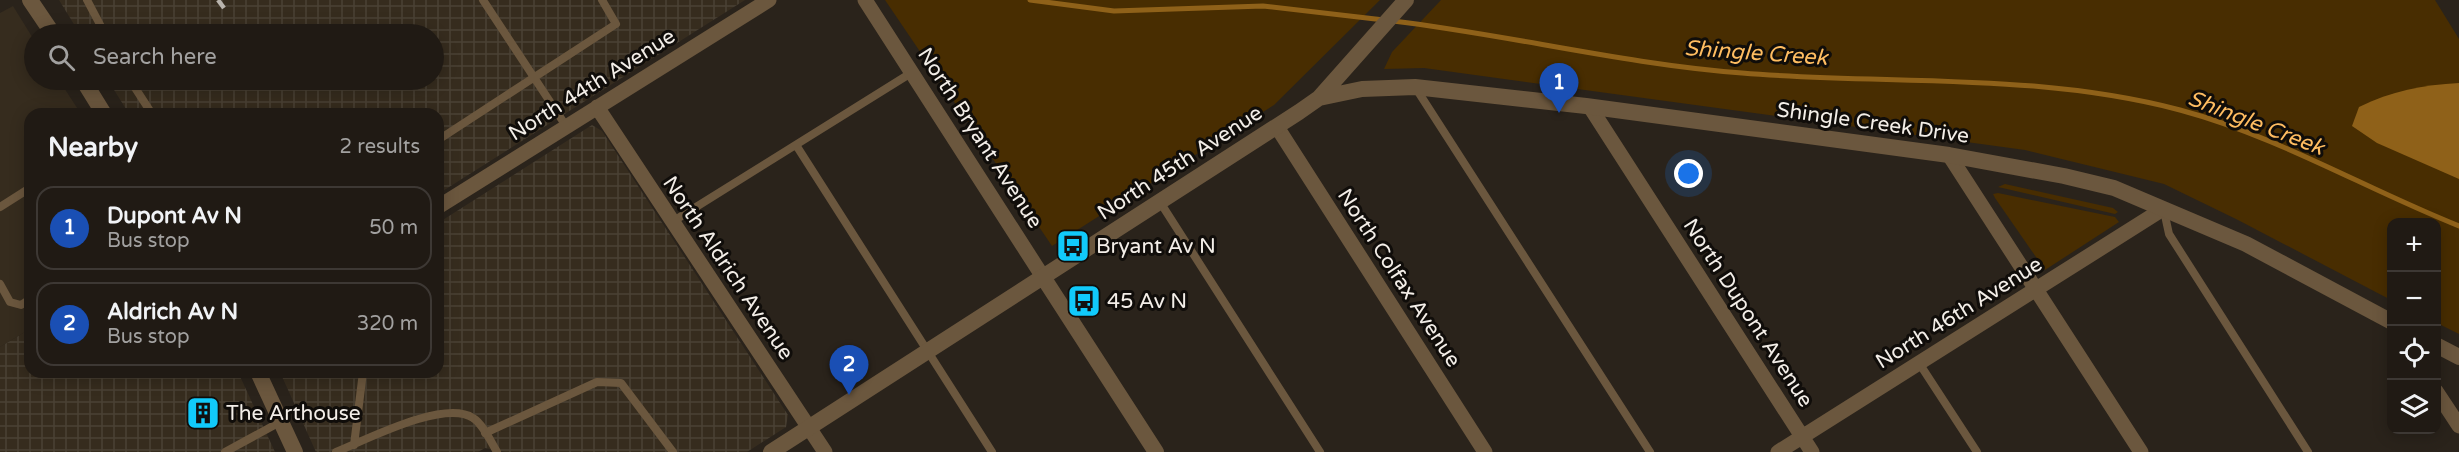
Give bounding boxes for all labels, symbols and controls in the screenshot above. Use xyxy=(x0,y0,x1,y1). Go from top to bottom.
search box xyxy=(24,24,444,90)
street label: North 44th Avenue xyxy=(504,24,680,146)
water label: Shingle Creek xyxy=(1684,35,1830,71)
icon: search xyxy=(45,41,78,74)
street label: North Bryant Avenue xyxy=(912,43,1048,233)
text: Search here xyxy=(93,44,217,70)
pin: 1 xyxy=(1540,63,1578,113)
water label: Shingle Creek xyxy=(2184,85,2329,162)
street label: Shingle Creek Drive xyxy=(1775,97,1971,149)
street label: North 45th Avenue xyxy=(1093,100,1267,226)
text: Nearby xyxy=(48,132,138,163)
text: 2 results xyxy=(340,135,420,159)
your location xyxy=(1674,159,1703,188)
street label: North Aldrich Avenue xyxy=(657,172,799,364)
street label: North Colfax Avenue xyxy=(1332,184,1466,372)
text: Dupont Av N xyxy=(107,203,242,229)
street label: North Dupont Avenue xyxy=(1678,214,1818,412)
text: 1 xyxy=(63,216,76,240)
text: 50 m xyxy=(369,216,418,240)
map controls xyxy=(2387,218,2441,434)
button: + xyxy=(2387,218,2441,272)
bus stop icon: Bryant Av N xyxy=(1055,228,1091,264)
text: Bus stop xyxy=(107,229,190,253)
place label: Bryant Av N xyxy=(1096,234,1216,259)
street label: North 46th Avenue xyxy=(1871,252,2047,374)
button: − xyxy=(2387,272,2441,326)
bus stop icon: 45 Av N xyxy=(1066,283,1102,319)
place label: 45 Av N xyxy=(1107,289,1187,314)
text: Aldrich Av N xyxy=(107,299,238,325)
text: 2 xyxy=(63,312,76,336)
text: 320 m xyxy=(357,312,418,336)
text: Bus stop xyxy=(107,325,190,349)
button: locate xyxy=(2387,326,2441,380)
pin: 2 xyxy=(830,346,868,395)
button: layers xyxy=(2387,380,2441,434)
building icon: The Arthouse xyxy=(185,395,221,431)
place label: The Arthouse xyxy=(226,401,361,426)

